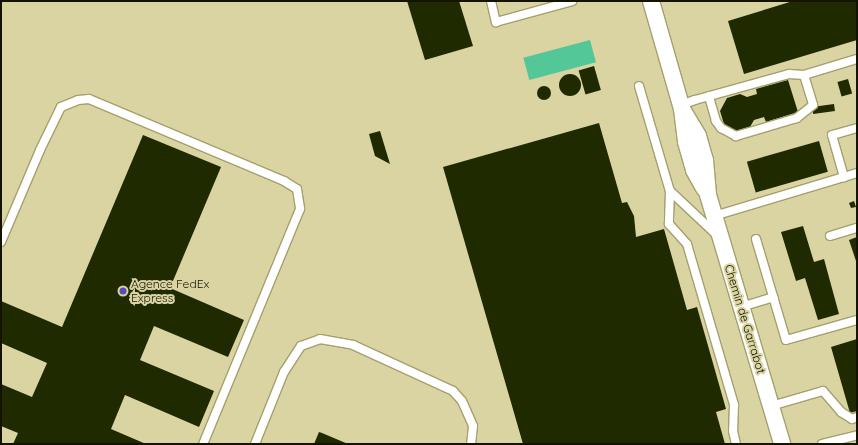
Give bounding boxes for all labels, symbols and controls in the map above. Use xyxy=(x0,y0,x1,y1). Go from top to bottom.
street label: Chemin de Garrabot xyxy=(722,263,768,375)
place label: Agence FedEx Express xyxy=(131,277,209,305)
marker: Agence FedEx Express xyxy=(118,286,128,296)

